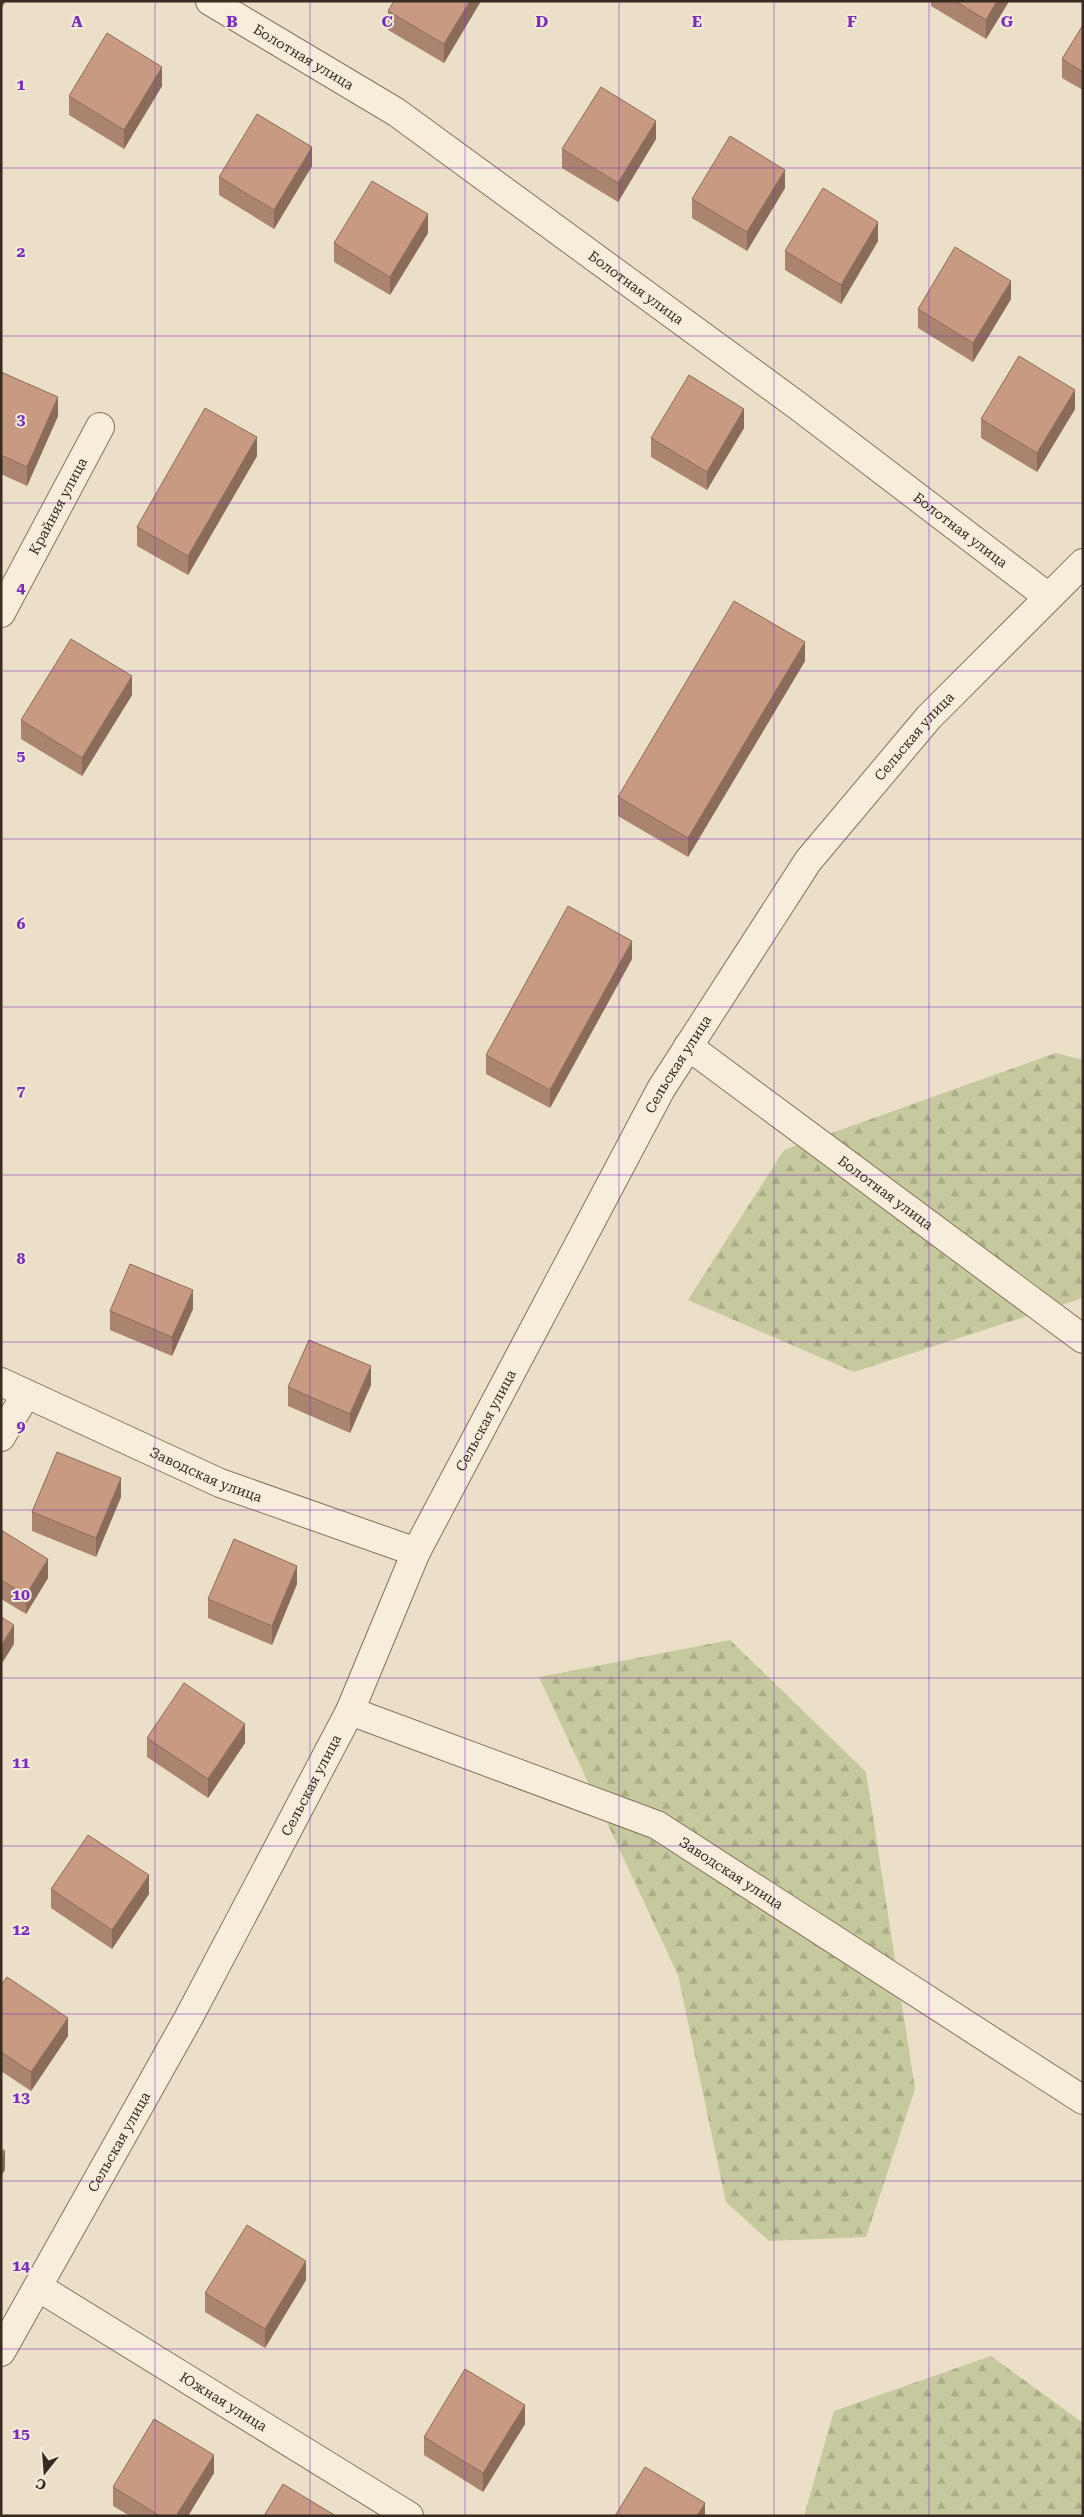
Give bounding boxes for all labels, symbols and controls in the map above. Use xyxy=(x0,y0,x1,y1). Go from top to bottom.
text: A xyxy=(71,12,83,31)
text: B xyxy=(226,12,238,31)
text: C xyxy=(381,12,393,31)
text: D xyxy=(536,12,549,31)
text: E xyxy=(692,12,702,31)
text: F xyxy=(847,12,857,31)
text: G xyxy=(1001,12,1014,31)
street label: Болотная улица xyxy=(251,21,357,93)
text: 1 xyxy=(17,75,26,94)
text: 2 xyxy=(17,242,26,261)
street label: Болотная улица xyxy=(585,247,687,328)
text: 3 xyxy=(17,410,26,429)
street label: Крайняя улица xyxy=(26,455,90,557)
street label: Болотная улица xyxy=(910,489,1011,571)
text: 4 xyxy=(17,578,26,597)
street label: Сельская улица xyxy=(871,688,958,784)
text: 5 xyxy=(17,746,26,765)
text: 6 xyxy=(17,914,26,933)
street label: Сельская улица xyxy=(642,1012,715,1116)
text: 7 xyxy=(17,1081,26,1100)
street label: Болотная улица xyxy=(835,1152,936,1233)
text: 8 xyxy=(17,1249,26,1268)
street label: Сельская улица xyxy=(452,1367,519,1474)
text: 9 xyxy=(17,1417,26,1436)
street label: Заводская улица xyxy=(147,1444,265,1505)
text: 10 xyxy=(12,1585,30,1604)
street label: Сельская улица xyxy=(278,1731,344,1839)
text: 11 xyxy=(12,1753,30,1772)
street label: Заводская улица xyxy=(676,1834,787,1913)
text: 12 xyxy=(12,1920,30,1939)
text: 13 xyxy=(12,2088,30,2107)
street label: Сельская улица xyxy=(84,2089,154,2195)
text: 14 xyxy=(12,2256,30,2275)
street label: Южная улица xyxy=(177,2369,270,2435)
text: 15 xyxy=(12,2424,30,2443)
north arrow xyxy=(20,2447,70,2497)
text: С xyxy=(34,2475,48,2494)

